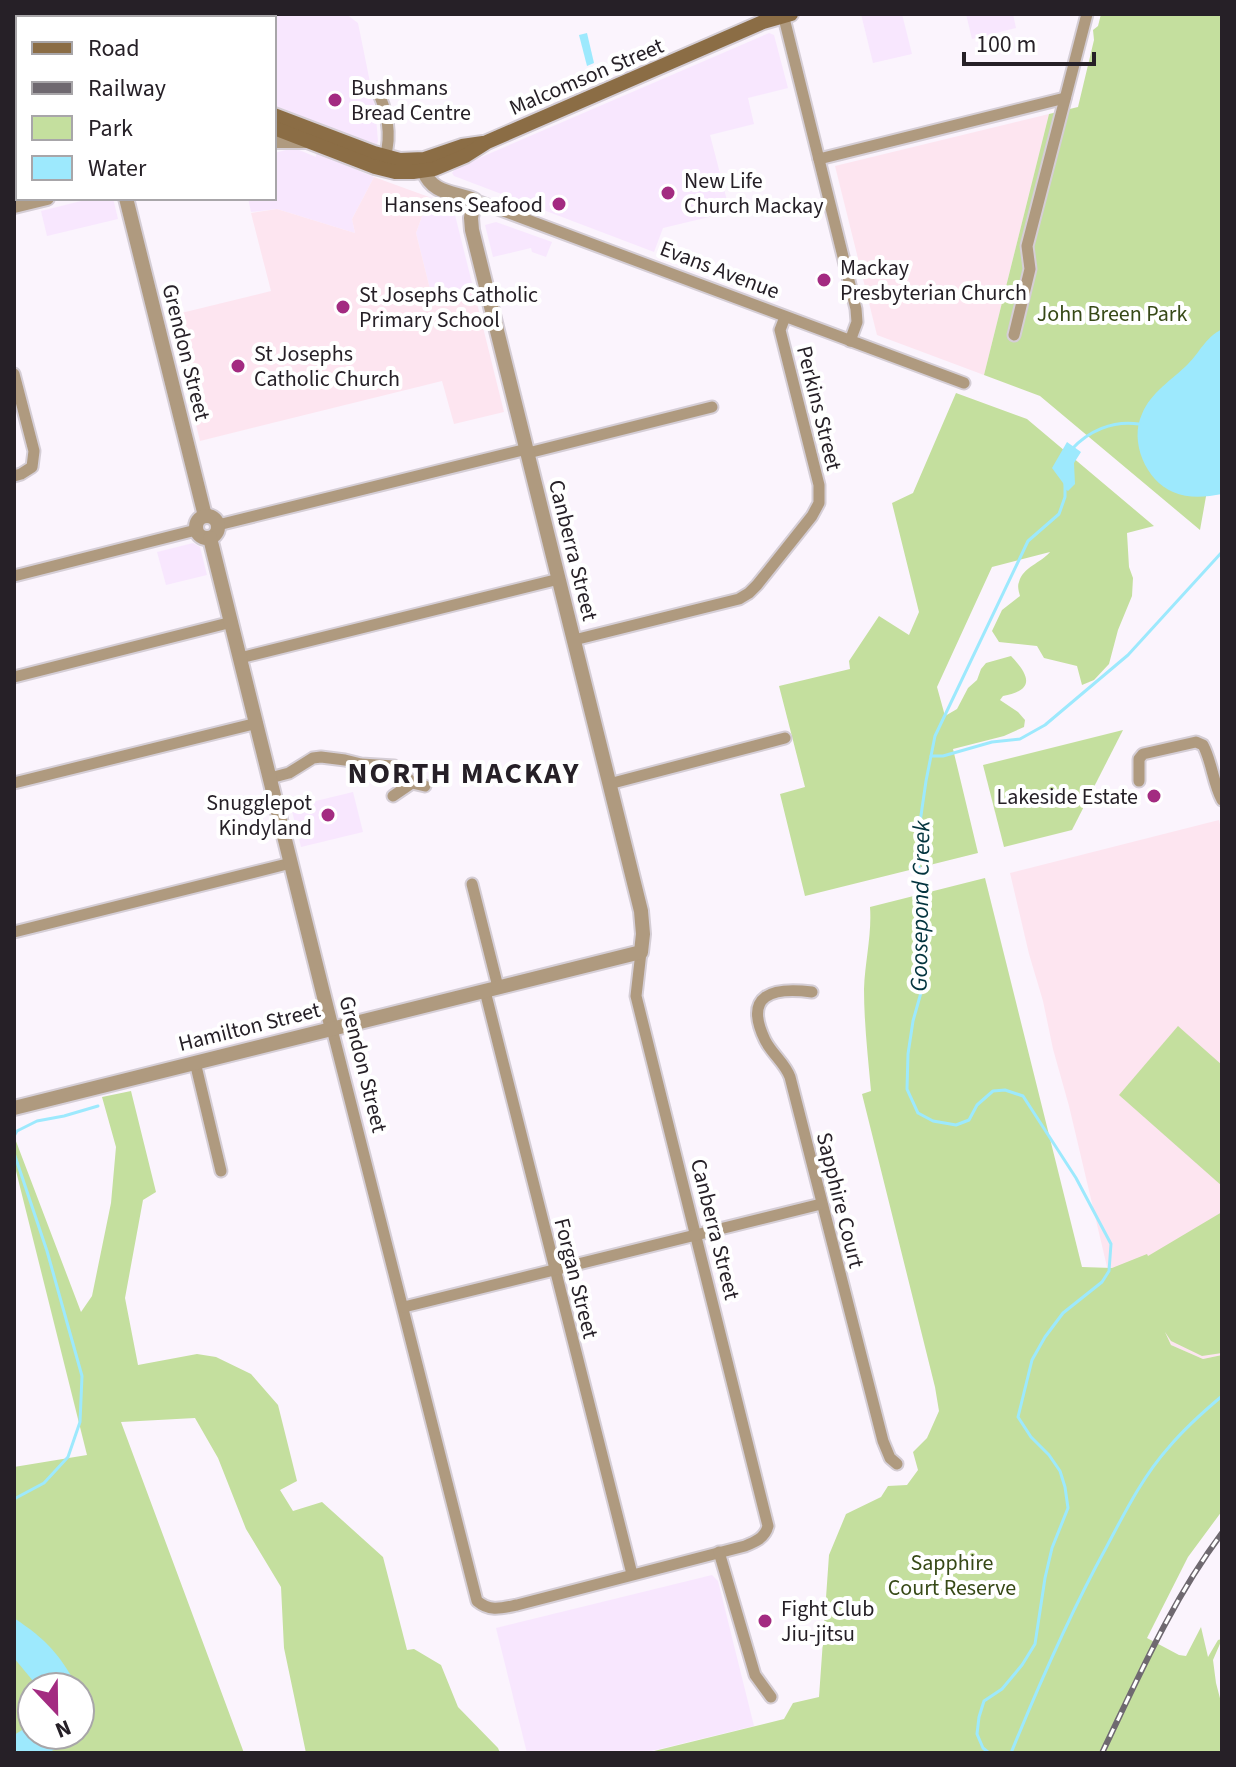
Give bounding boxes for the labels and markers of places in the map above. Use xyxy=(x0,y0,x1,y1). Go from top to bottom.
place label: Bushmans Bread Centre xyxy=(351,72,471,129)
marker: Bushmans Bread Centre xyxy=(326,91,344,109)
place label: New Life Church Mackay xyxy=(684,165,824,222)
marker: New Life Church Mackay xyxy=(659,184,677,202)
place label: Hansens Seafood xyxy=(384,189,543,221)
marker: Hansens Seafood xyxy=(550,195,568,213)
place label: Mackay Presbyterian Church xyxy=(840,252,1027,309)
marker: Mackay Presbyterian Church xyxy=(815,271,833,289)
place label: St Josephs Catholic Primary School xyxy=(359,279,538,336)
marker: St Josephs Catholic Primary School xyxy=(334,298,352,316)
place label: St Josephs Catholic Church xyxy=(254,338,400,395)
marker: St Josephs Catholic Church xyxy=(229,357,247,375)
place label: Lakeside Estate xyxy=(996,781,1138,813)
place label: Snugglepot Kindyland xyxy=(206,787,313,844)
marker: Lakeside Estate xyxy=(1145,787,1163,805)
marker: Snugglepot Kindyland xyxy=(319,806,337,824)
place label: Fight Club Jiu-jitsu xyxy=(781,1593,874,1650)
marker: Fight Club Jiu-jitsu xyxy=(756,1612,774,1630)

